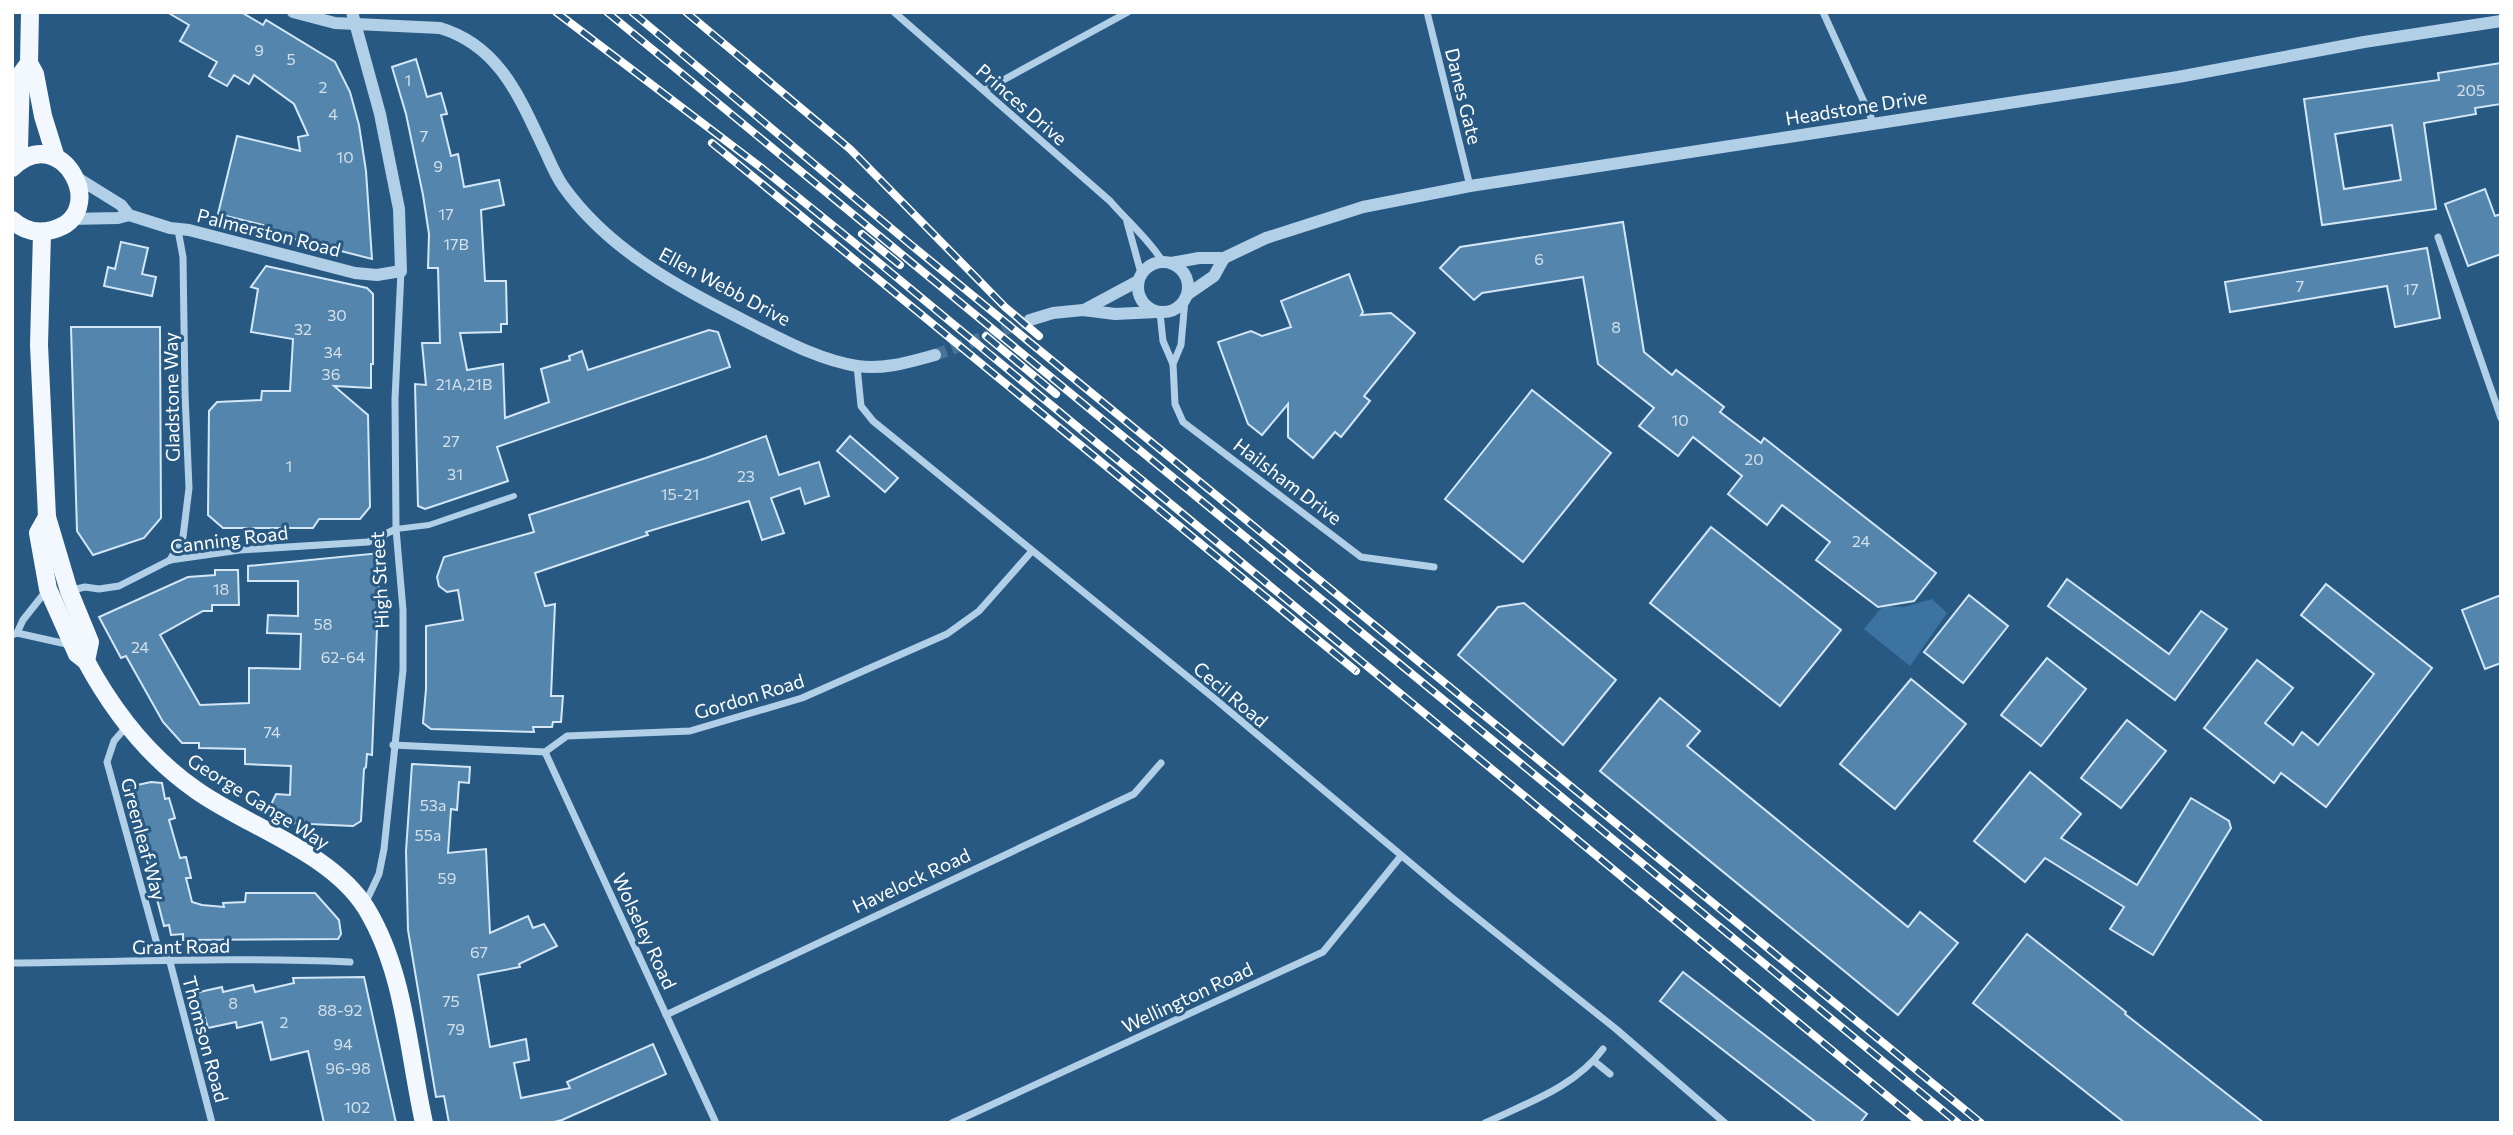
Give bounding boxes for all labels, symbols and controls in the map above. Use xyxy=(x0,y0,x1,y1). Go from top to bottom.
house number: 9 xyxy=(254,40,264,59)
street label: Danes Gate xyxy=(1441,45,1487,147)
house number: 5 xyxy=(286,49,296,68)
street label: Princes Drive xyxy=(972,58,1072,150)
house number: 1 xyxy=(405,70,411,89)
house number: 2 xyxy=(319,77,328,96)
house number: 205 xyxy=(2457,80,2485,99)
street label: Headstone Drive xyxy=(1783,84,1929,130)
house number: 4 xyxy=(328,104,338,123)
house number: 7 xyxy=(420,126,428,145)
house number: 10 xyxy=(336,147,354,166)
house number: 9 xyxy=(433,156,443,175)
street label: Palmerston Road xyxy=(195,203,343,261)
house number: 17 xyxy=(438,204,454,223)
house number: 17B xyxy=(443,234,469,253)
street label: Ellen Webb Drive xyxy=(655,242,795,330)
house number: 6 xyxy=(1534,249,1544,268)
house number: 7 xyxy=(2296,276,2304,295)
house number: 17 xyxy=(2403,279,2419,298)
house number: 30 xyxy=(327,305,347,324)
house number: 8 xyxy=(1611,317,1621,336)
house number: 32 xyxy=(294,319,312,338)
street label: Gladstone Way xyxy=(158,332,184,462)
house number: 34 xyxy=(324,342,343,361)
house number: 36 xyxy=(322,364,340,383)
house number: 21A,21B xyxy=(436,374,492,393)
house number: 10 xyxy=(1671,410,1689,429)
house number: 27 xyxy=(442,431,460,450)
street label: Hailsham Drive xyxy=(1229,433,1347,529)
house number: 20 xyxy=(1744,449,1764,468)
house number: 1 xyxy=(286,456,292,475)
house number: 31 xyxy=(447,464,463,483)
house number: 23 xyxy=(737,466,755,485)
house number: 15-21 xyxy=(661,484,699,503)
street label: Canning Road xyxy=(169,520,289,558)
street label: High Street xyxy=(365,530,393,629)
house number: 24 xyxy=(1852,531,1870,550)
house number: 18 xyxy=(213,579,229,598)
house number: 58 xyxy=(314,614,332,633)
house number: 24 xyxy=(131,637,149,656)
house number: 62-64 xyxy=(321,647,366,666)
street label: Cecil Road xyxy=(1189,656,1273,732)
street label: Gordon Road xyxy=(691,668,807,724)
house number: 74 xyxy=(263,722,281,741)
street label: George Gange Way xyxy=(184,748,334,854)
street label: Greenleaf Way xyxy=(117,775,171,903)
house number: 53a xyxy=(420,795,446,814)
house number: 55a xyxy=(415,825,441,844)
street label: Havelock Road xyxy=(848,843,974,917)
house number: 59 xyxy=(438,868,456,887)
street label: Wolseley Road xyxy=(608,869,682,993)
street label: Grant Road xyxy=(132,934,230,958)
house number: 67 xyxy=(470,942,488,961)
street label: Wellington Road xyxy=(1118,957,1256,1037)
street label: Thomson Road xyxy=(178,973,234,1105)
house number: 75 xyxy=(442,991,460,1010)
house number: 8 xyxy=(228,993,238,1012)
house number: 88-92 xyxy=(318,1000,362,1019)
house number: 2 xyxy=(280,1012,289,1031)
house number: 79 xyxy=(447,1019,465,1038)
house number: 94 xyxy=(333,1034,353,1053)
house number: 96-98 xyxy=(325,1058,371,1077)
house number: 102 xyxy=(344,1097,370,1116)

